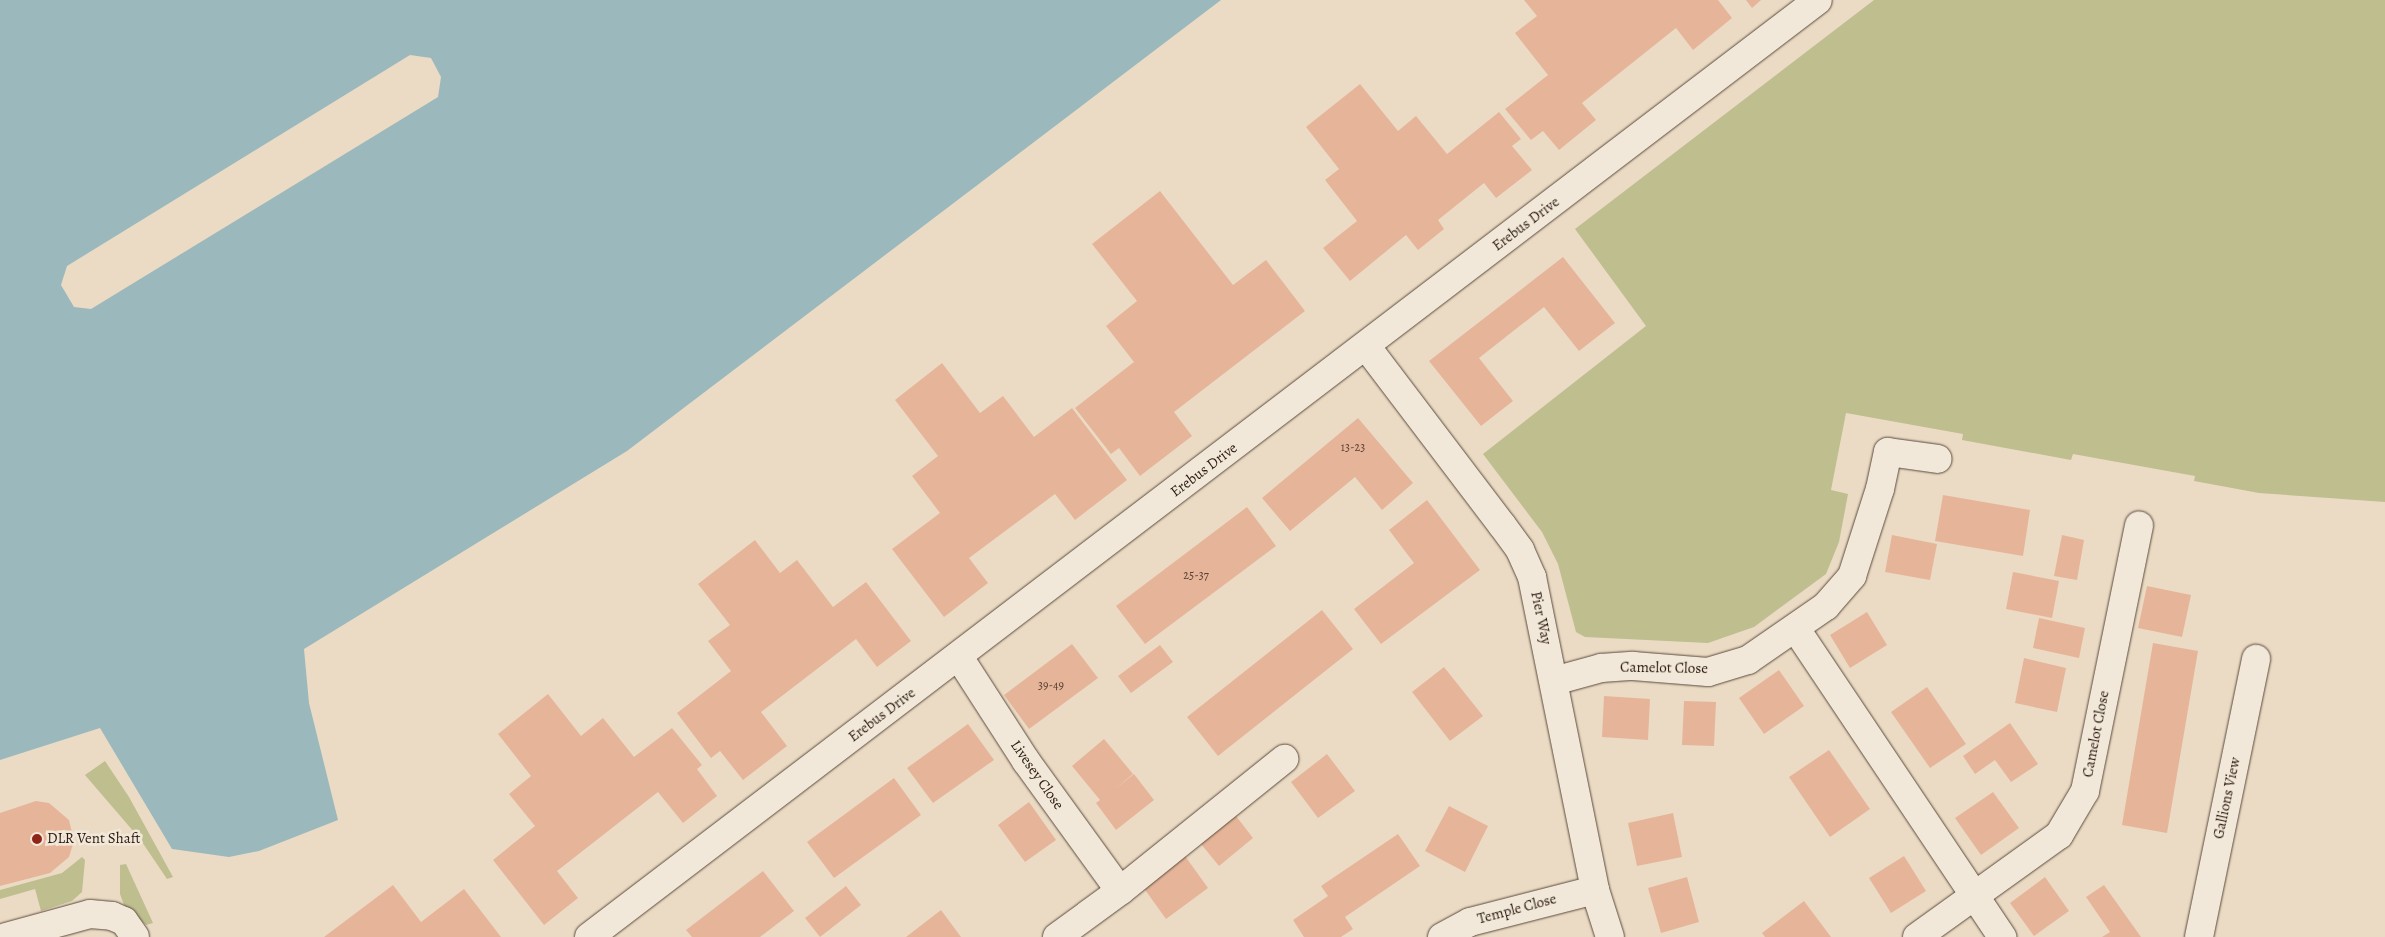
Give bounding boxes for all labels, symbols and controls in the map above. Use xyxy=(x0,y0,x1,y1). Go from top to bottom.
street label: Erebus Drive xyxy=(1489,193,1563,255)
street label: Erebus Drive xyxy=(1167,439,1241,501)
house number: 13-23 xyxy=(1341,441,1365,455)
house number: 25-37 xyxy=(1183,569,1209,583)
street label: Pier Way xyxy=(1527,590,1555,646)
street label: Camelot Close xyxy=(1620,658,1708,678)
house number: 39-49 xyxy=(1038,679,1064,693)
street label: Erebus Drive xyxy=(845,684,919,746)
street label: Camelot Close xyxy=(2079,689,2113,779)
street label: Livesey Close xyxy=(1006,737,1068,813)
street label: Gallions View xyxy=(2210,755,2244,841)
place label: DLR Vent Shaft xyxy=(47,830,140,848)
marker: DLR Vent Shaft xyxy=(31,833,43,845)
street label: Temple Close xyxy=(1476,890,1558,928)

